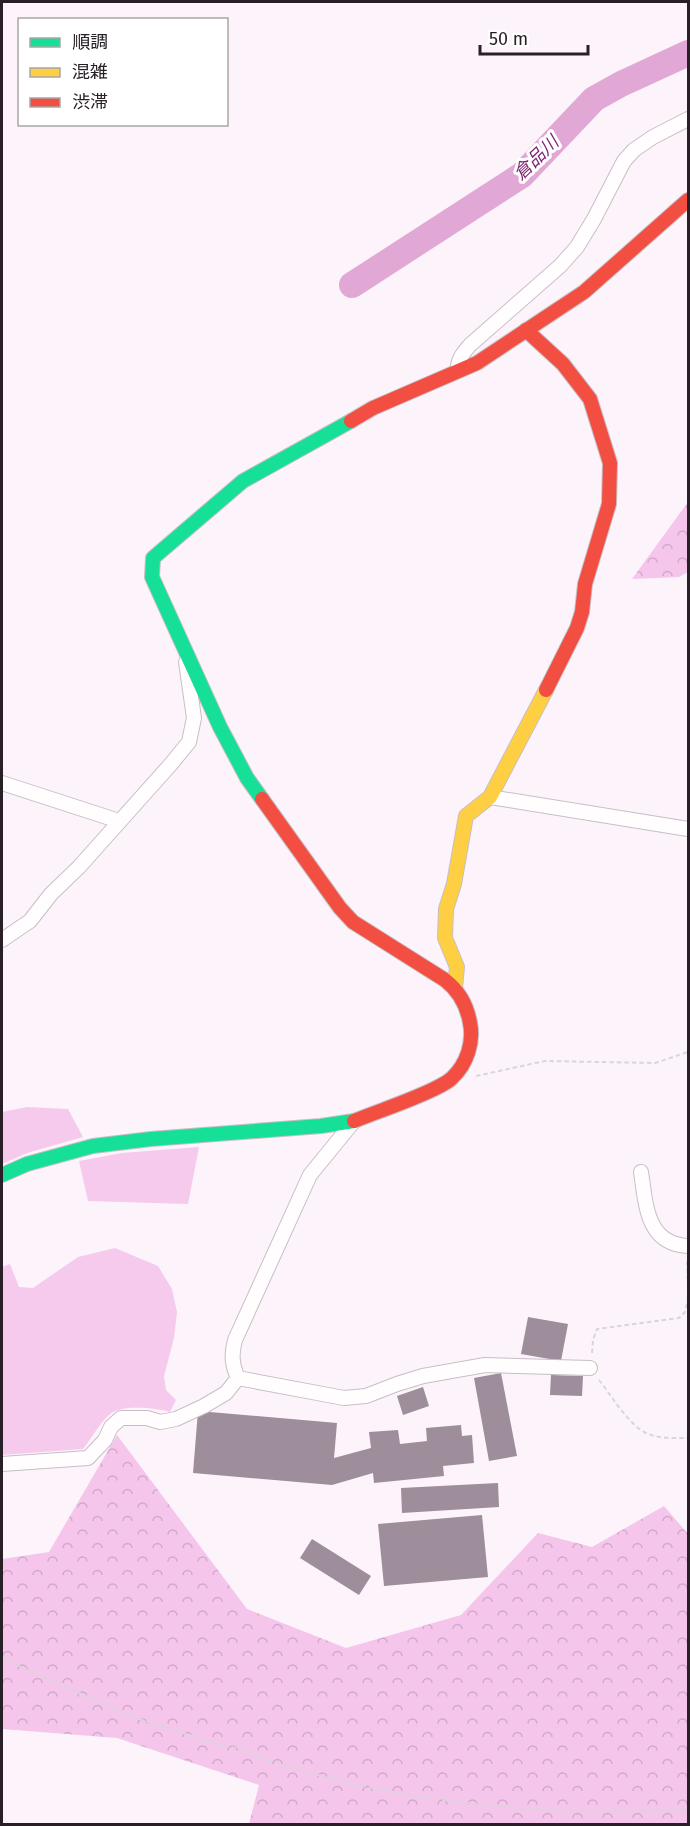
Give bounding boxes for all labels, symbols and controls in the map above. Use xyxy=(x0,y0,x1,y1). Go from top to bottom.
legend xyxy=(18,18,228,126)
scale bar xyxy=(480,18,588,56)
text: 50 m xyxy=(489,28,528,50)
text: 順調 xyxy=(72,31,108,53)
text: 混雑 xyxy=(72,61,108,83)
text: 渋滞 xyxy=(72,91,108,113)
water label: 倉品川 xyxy=(509,130,565,185)

